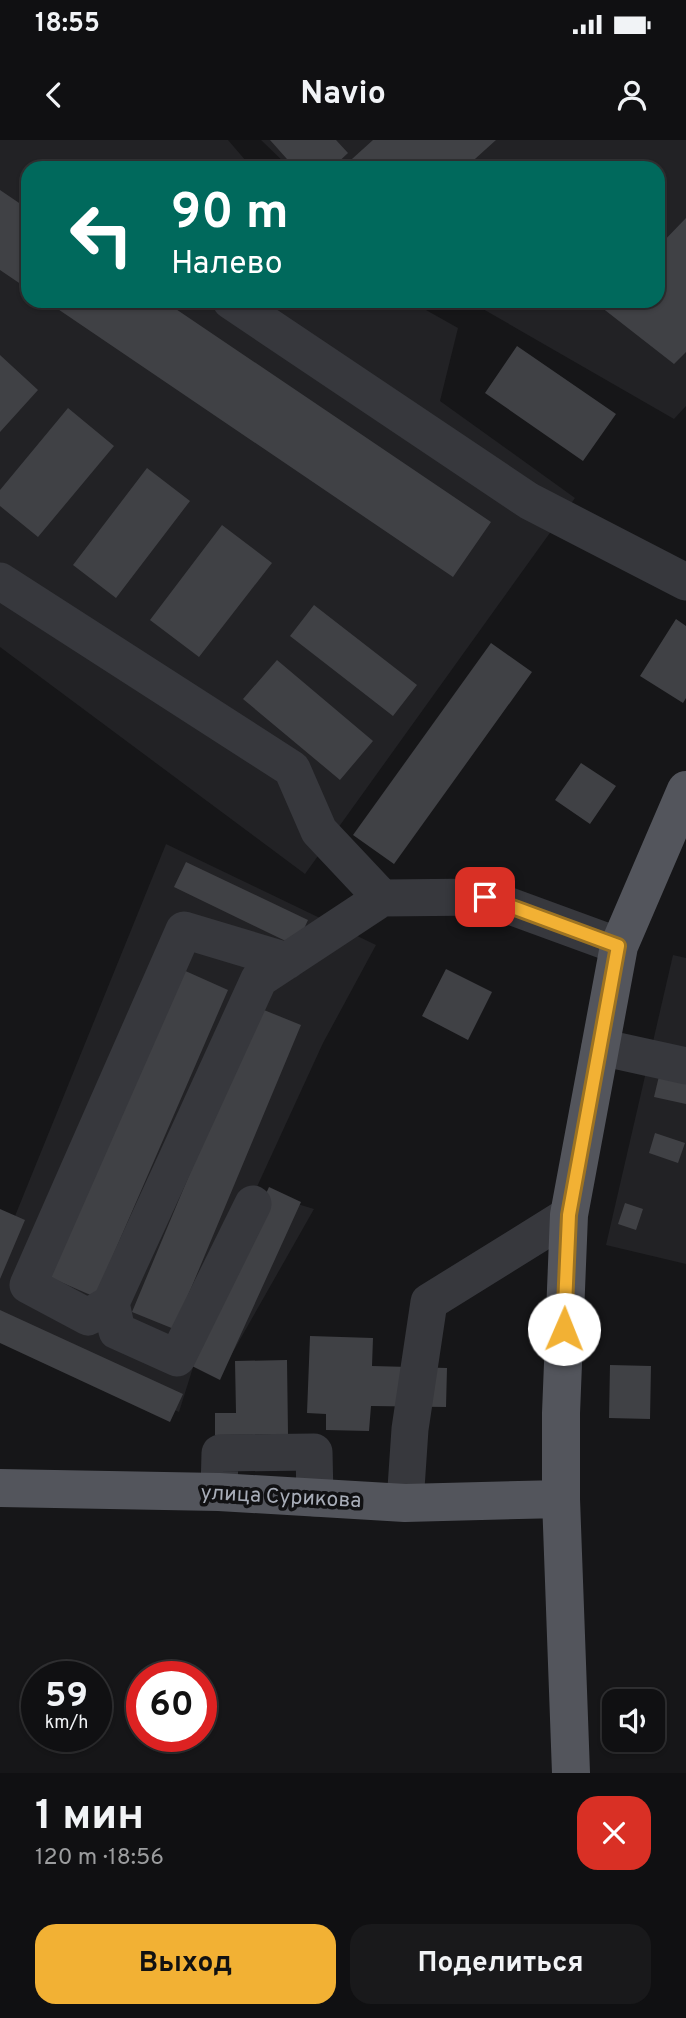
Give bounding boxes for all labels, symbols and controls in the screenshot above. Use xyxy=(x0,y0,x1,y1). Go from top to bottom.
text: 18:55 xyxy=(35,8,100,41)
text: Navio xyxy=(300,75,386,115)
icon: back xyxy=(35,76,73,114)
icon: person xyxy=(613,76,651,114)
text: 90 m xyxy=(171,184,289,246)
icon: left xyxy=(56,189,147,280)
text: Налево xyxy=(171,245,283,285)
pin xyxy=(455,867,515,927)
icon: arrive xyxy=(466,878,504,916)
position arrow xyxy=(527,1292,601,1366)
street label: улица Сурикова xyxy=(200,1480,362,1515)
speed limit sign: 60 xyxy=(126,1661,217,1752)
text: 59 xyxy=(45,1675,88,1719)
map controls xyxy=(602,1689,665,1752)
button: sound xyxy=(602,1689,665,1752)
text: km/h xyxy=(45,1712,88,1735)
text: 1 мин xyxy=(35,1791,144,1844)
button: close xyxy=(577,1796,651,1870)
text: 120 m · 18:56 xyxy=(35,1844,164,1873)
button: Выход xyxy=(35,1924,336,2004)
button: Поделиться xyxy=(350,1924,651,2004)

